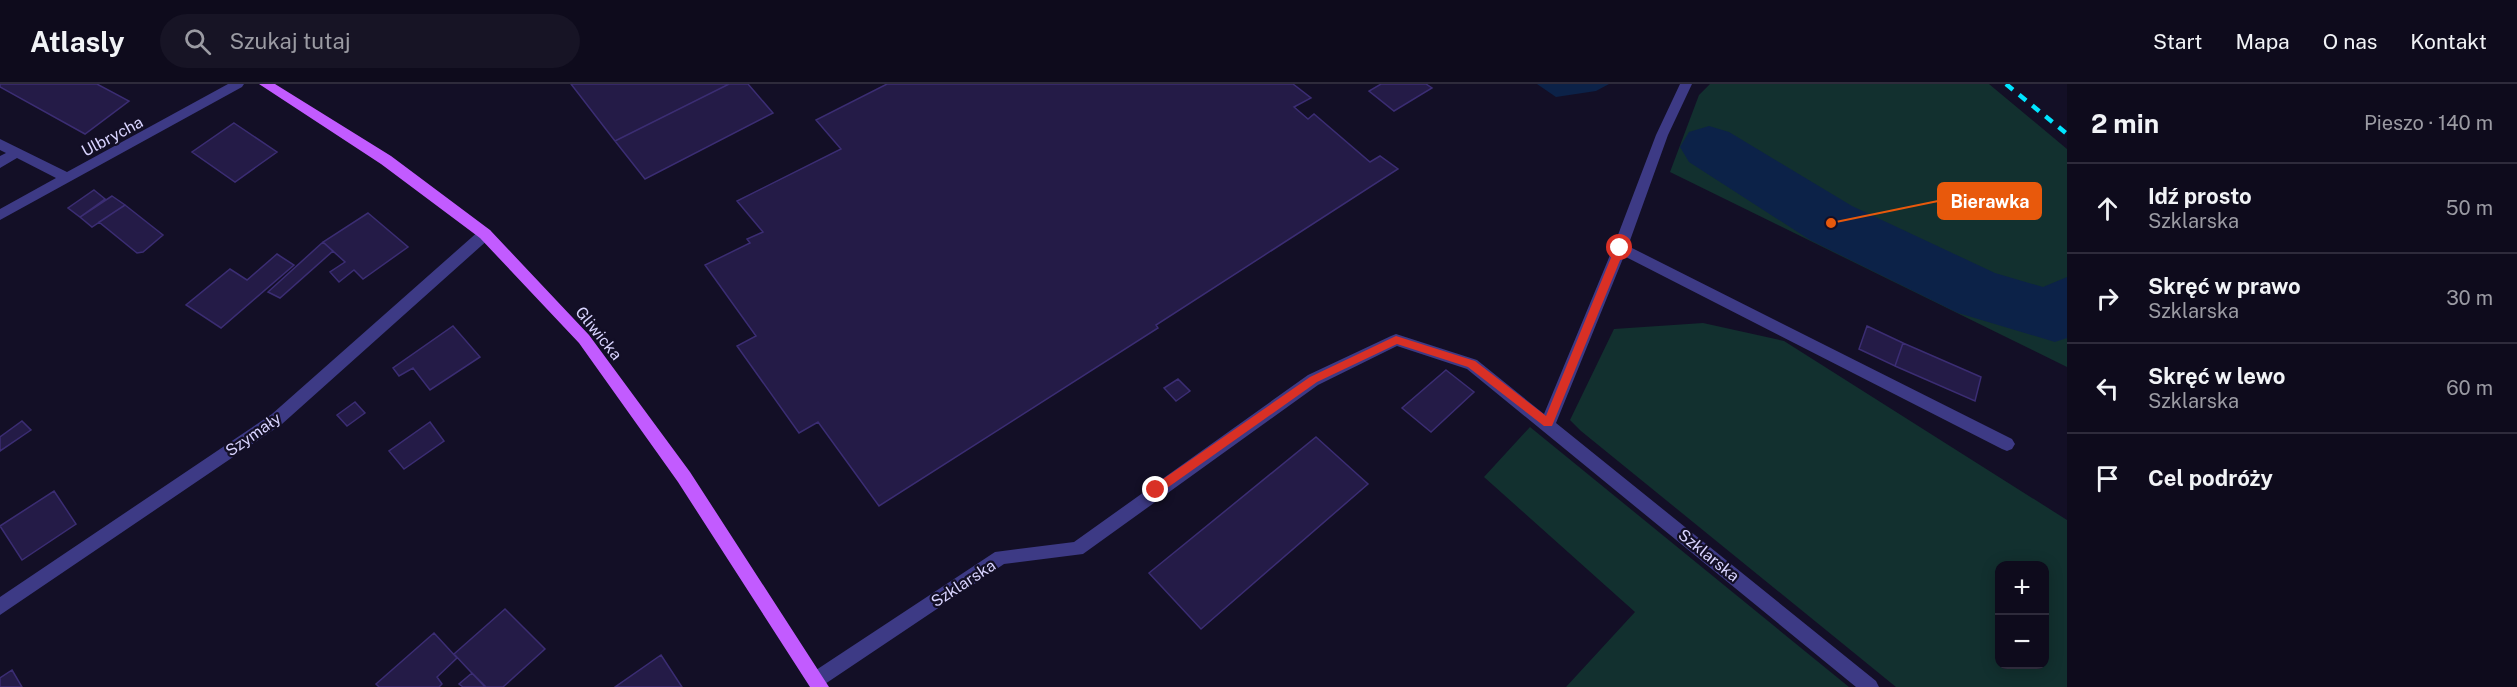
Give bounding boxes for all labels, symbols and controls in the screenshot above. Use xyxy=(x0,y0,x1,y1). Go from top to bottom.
search box xyxy=(160,14,580,68)
text: Atlasly xyxy=(30,25,124,58)
icon: search xyxy=(181,25,214,58)
text: Szukaj tutaj xyxy=(229,28,350,54)
text: Start xyxy=(2153,29,2203,54)
text: Mapa xyxy=(2236,29,2290,54)
text: O nas xyxy=(2323,29,2377,54)
text: Kontakt xyxy=(2410,29,2487,54)
text: 2 min xyxy=(2091,108,2159,139)
text: Pieszo · 140 m xyxy=(2364,111,2493,135)
street label: Ulbrycha xyxy=(78,112,146,161)
callout: Bierawka xyxy=(1938,183,2041,219)
text: Idź prosto xyxy=(2148,183,2252,209)
text: Bierawka xyxy=(1950,191,2030,212)
icon: ahead xyxy=(2091,192,2124,225)
text: 50 m xyxy=(2446,196,2493,220)
text: Szklarska xyxy=(2148,209,2239,233)
route start xyxy=(1606,234,1632,260)
text: Skręć w prawo xyxy=(2148,273,2301,299)
icon: right xyxy=(2091,282,2124,315)
text: 30 m xyxy=(2446,286,2493,310)
text: Szklarska xyxy=(2148,299,2239,323)
street label: Gliwicka xyxy=(571,303,626,364)
text: Skręć w lewo xyxy=(2148,363,2285,389)
icon: left xyxy=(2091,372,2124,405)
text: 60 m xyxy=(2446,376,2493,400)
text: Szklarska xyxy=(2148,389,2239,413)
street label: Szymały xyxy=(222,408,285,460)
icon: arrive xyxy=(2091,462,2124,495)
text: Cel podróży xyxy=(2148,465,2273,491)
route end xyxy=(1142,476,1168,502)
street label: Szklarska xyxy=(1674,525,1743,586)
street label: Szklarska xyxy=(928,556,999,611)
map controls xyxy=(1995,561,2049,669)
button: + xyxy=(1995,561,2049,615)
button: − xyxy=(1995,615,2049,669)

